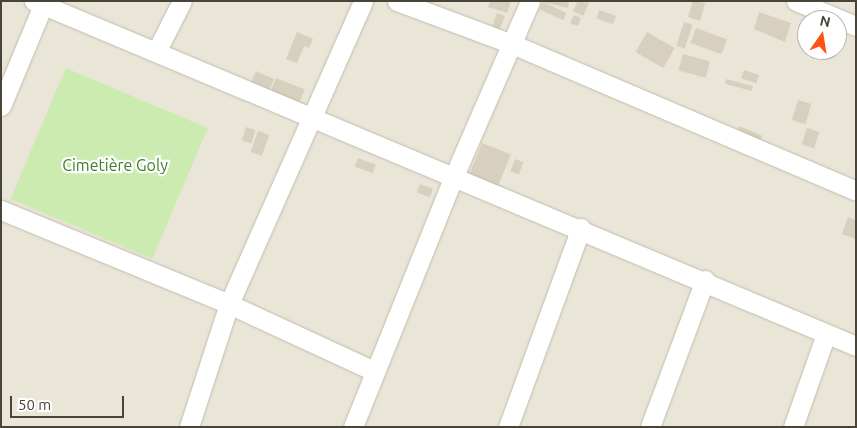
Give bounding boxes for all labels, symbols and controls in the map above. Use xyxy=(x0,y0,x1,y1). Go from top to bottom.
north arrow xyxy=(797,10,847,60)
text: N xyxy=(818,12,832,30)
park label: Cimetière Goly xyxy=(62,155,168,175)
scale bar xyxy=(12,386,126,418)
text: 50 m xyxy=(18,396,51,413)

